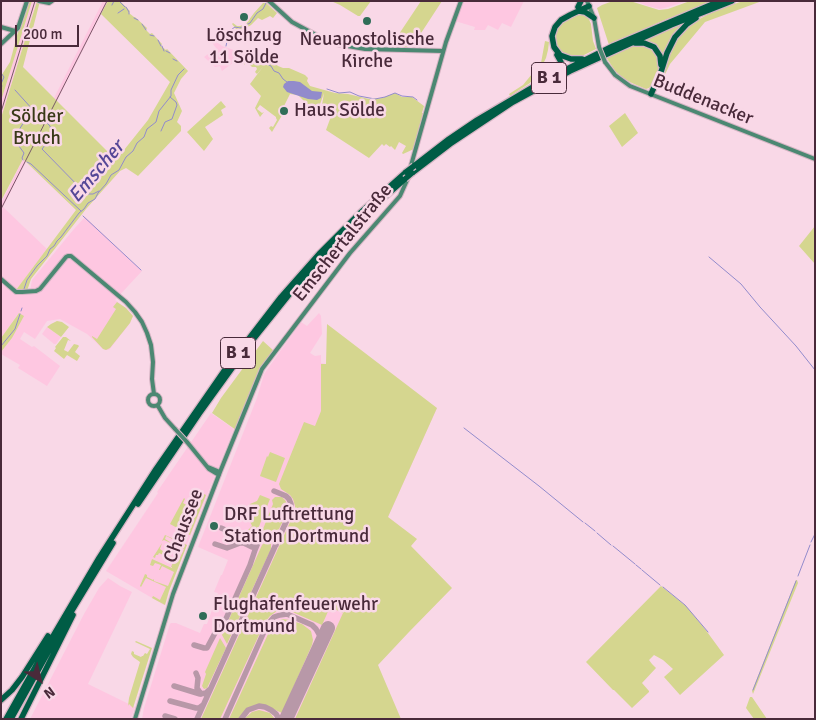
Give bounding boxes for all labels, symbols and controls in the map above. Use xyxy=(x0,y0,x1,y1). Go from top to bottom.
marker: Löschzug 11 Sölde xyxy=(238,11,250,23)
scale bar xyxy=(18,15,81,47)
marker: Neuapostolische Kirche xyxy=(361,15,373,27)
text: 200 m xyxy=(23,25,63,43)
place label: Löschzug 11 Sölde xyxy=(206,25,282,69)
place label: Neuapostolische Kirche xyxy=(300,29,434,73)
road number: B 1 xyxy=(532,62,566,94)
street label: Buddenacker xyxy=(650,70,756,130)
place label: Haus Sölde xyxy=(294,100,385,122)
marker: Haus Sölde xyxy=(278,105,290,117)
park label: Sölder Bruch xyxy=(11,106,63,150)
water label: Emscher xyxy=(64,136,130,208)
street label: Emschertalstraße xyxy=(288,179,398,307)
road number: B 1 xyxy=(220,338,256,368)
street label: Chaussee xyxy=(159,486,209,566)
place label: DRF Luftrettung Station Dortmund xyxy=(224,504,369,548)
marker: DRF Luftrettung Station Dortmund xyxy=(208,520,220,532)
place label: Flughafenfeuerwehr Dortmund xyxy=(213,594,378,638)
marker: Flughafenfeuerwehr Dortmund xyxy=(197,610,209,622)
north arrow xyxy=(15,655,65,705)
text: N xyxy=(40,683,58,702)

